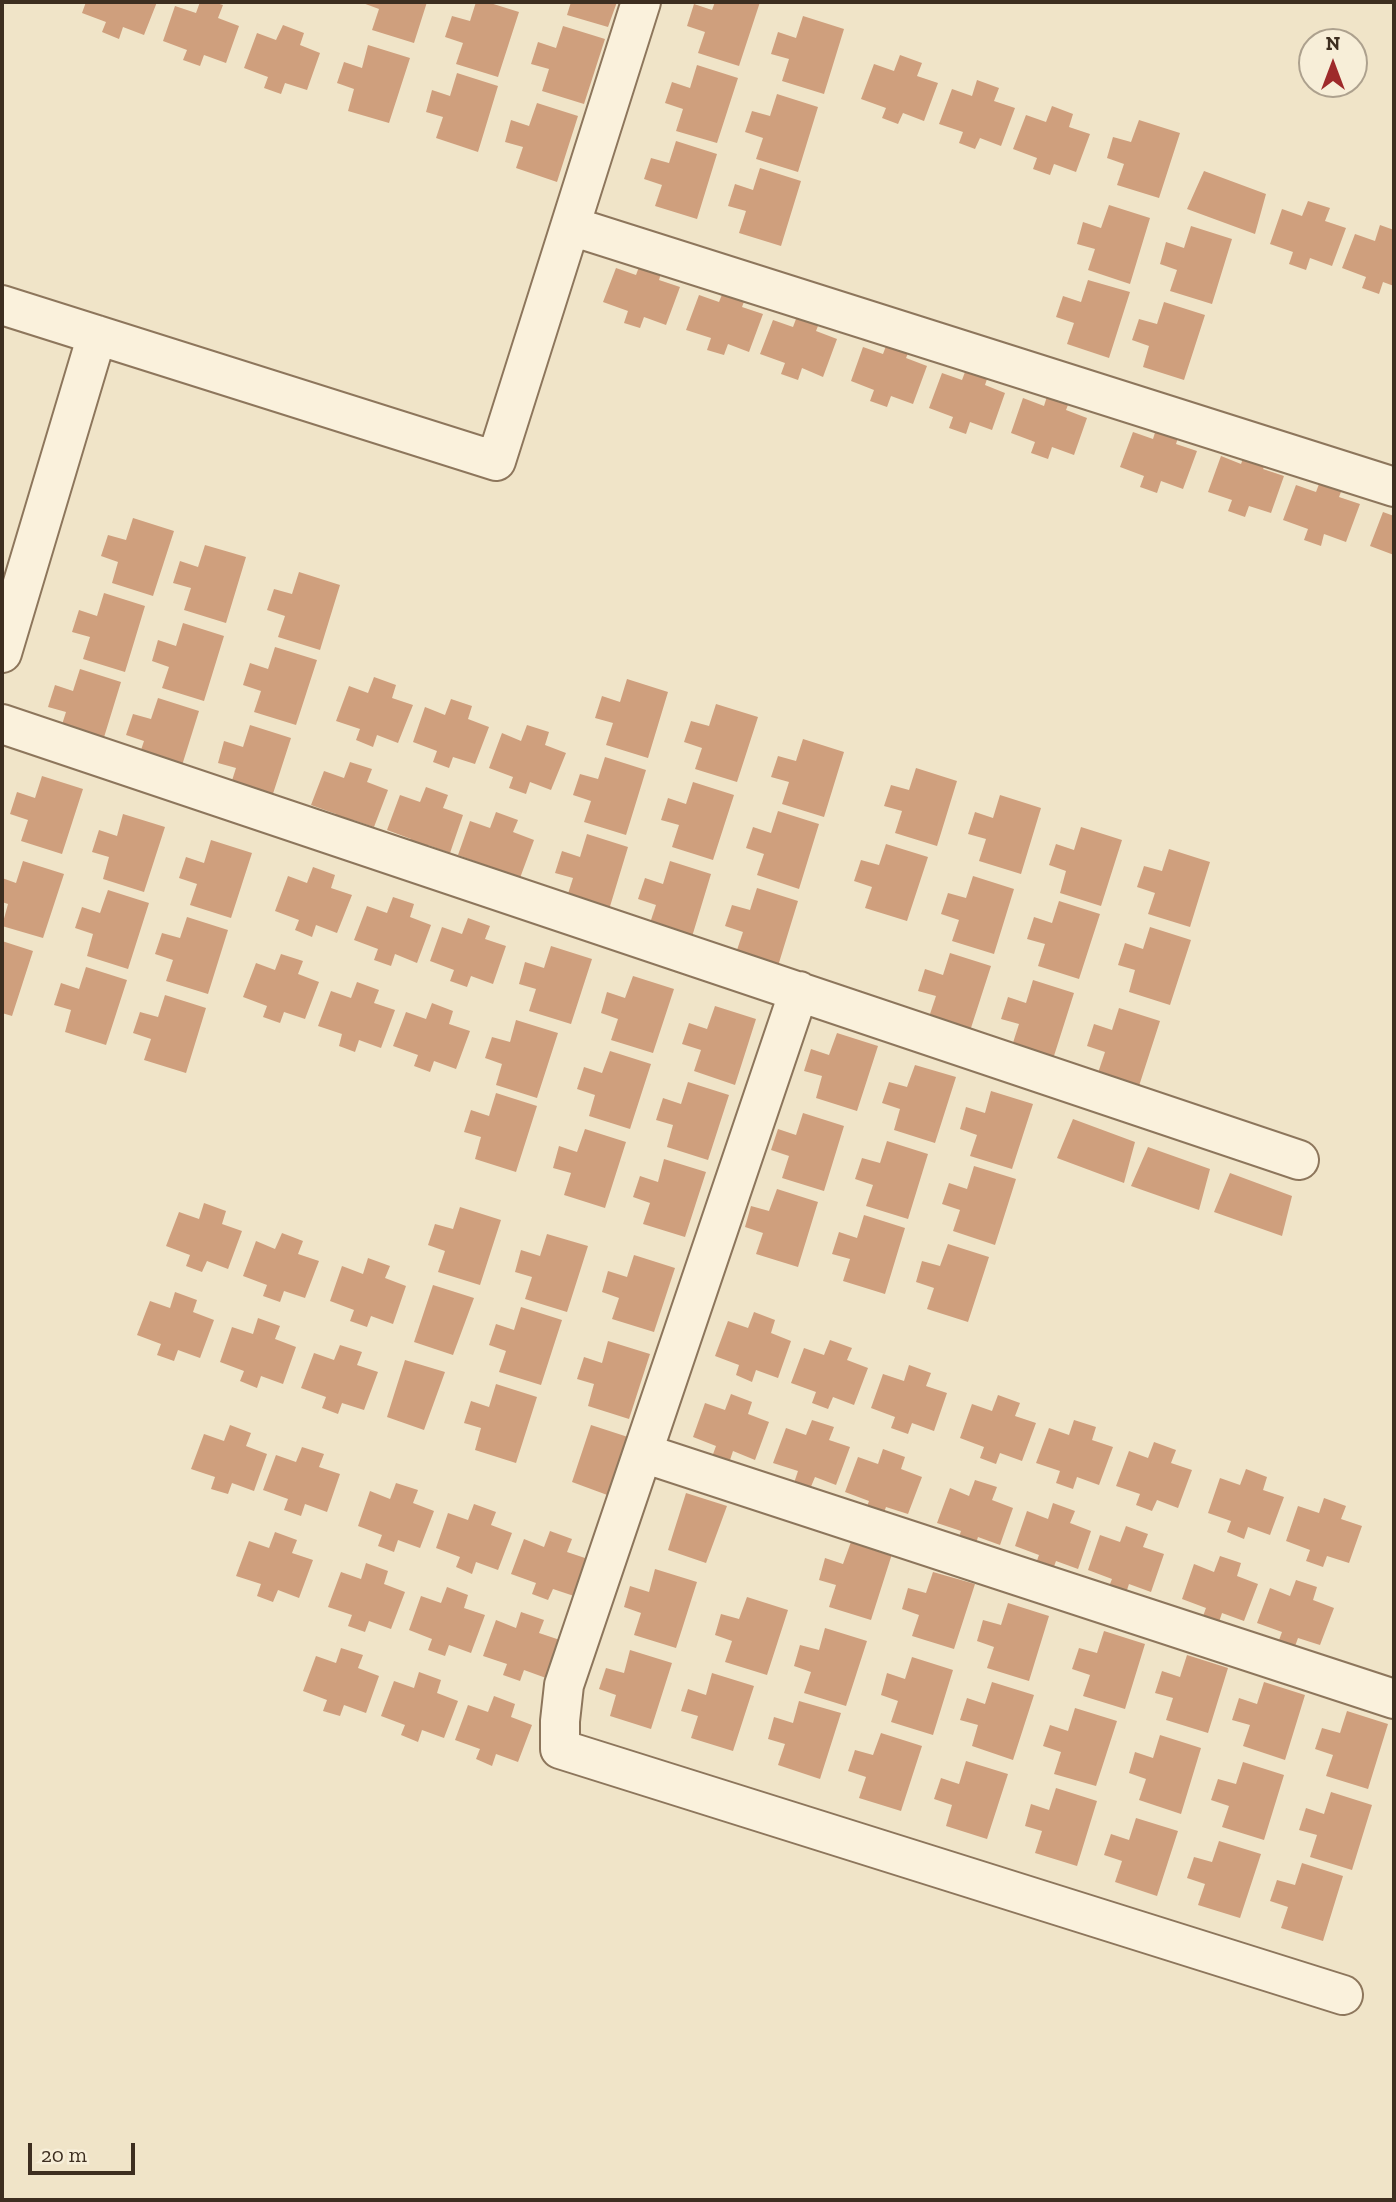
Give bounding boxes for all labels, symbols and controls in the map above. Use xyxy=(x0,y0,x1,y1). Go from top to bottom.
north arrow xyxy=(1298,28,1368,98)
text: N xyxy=(1326,32,1340,55)
scale bar xyxy=(32,2128,138,2172)
text: 20 m xyxy=(41,2142,87,2167)

